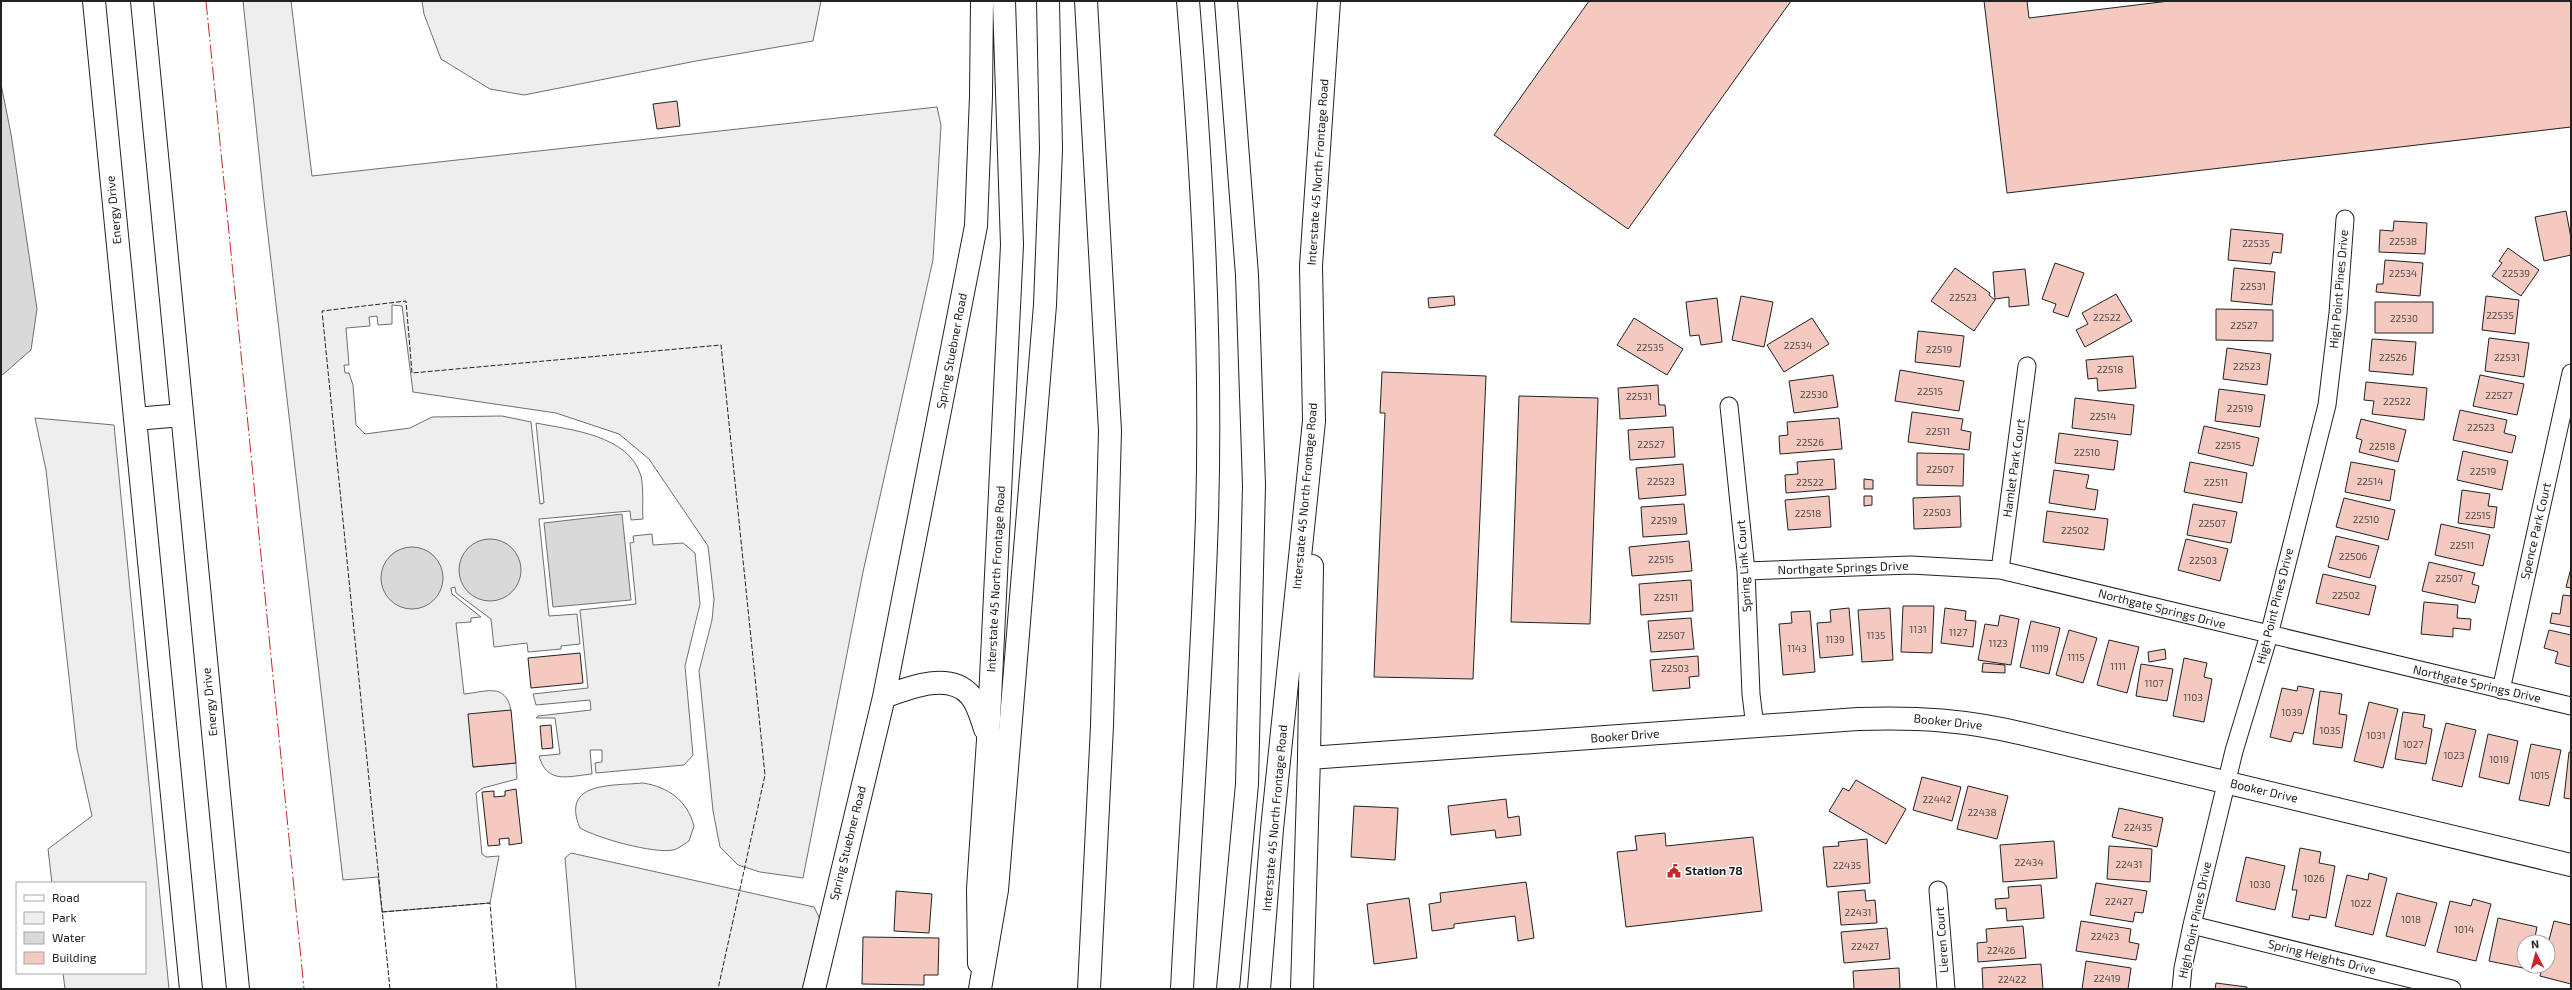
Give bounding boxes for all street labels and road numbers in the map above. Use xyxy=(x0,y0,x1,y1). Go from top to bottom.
street label: Interstate 45 North Frontage Road xyxy=(1303,78,1331,266)
street label: Energy Drive xyxy=(102,175,124,245)
street label: High Point Pines Drive xyxy=(2326,229,2350,349)
street label: Spring Stuebner Road xyxy=(933,292,969,410)
street label: Interstate 45 North Frontage Road xyxy=(1289,402,1319,590)
street label: Hamlet Park Court xyxy=(1999,417,2027,518)
street label: Spence Park Court xyxy=(2517,481,2553,581)
street label: Interstate 45 North Frontage Road xyxy=(983,485,1007,673)
street label: Spring Link Court xyxy=(1733,519,1753,613)
street label: High Point Pines Drive xyxy=(2253,546,2295,665)
street label: Northgate Springs Drive xyxy=(1777,558,1909,576)
street label: Northgate Springs Drive xyxy=(2097,585,2227,631)
street label: Northgate Springs Drive xyxy=(2412,661,2543,705)
street label: Energy Drive xyxy=(198,667,220,737)
street label: Booker Drive xyxy=(1913,710,1983,732)
street label: Interstate 45 North Frontage Road xyxy=(1259,724,1289,912)
street label: Booker Drive xyxy=(1590,726,1660,744)
street label: Booker Drive xyxy=(2229,775,2299,805)
street label: Spring Stuebner Road xyxy=(826,784,868,901)
street label: High Point Pines Drive xyxy=(2175,860,2213,979)
street label: Lieren Court xyxy=(1932,906,1950,974)
street label: Spring Heights Drive xyxy=(2267,936,2378,976)

